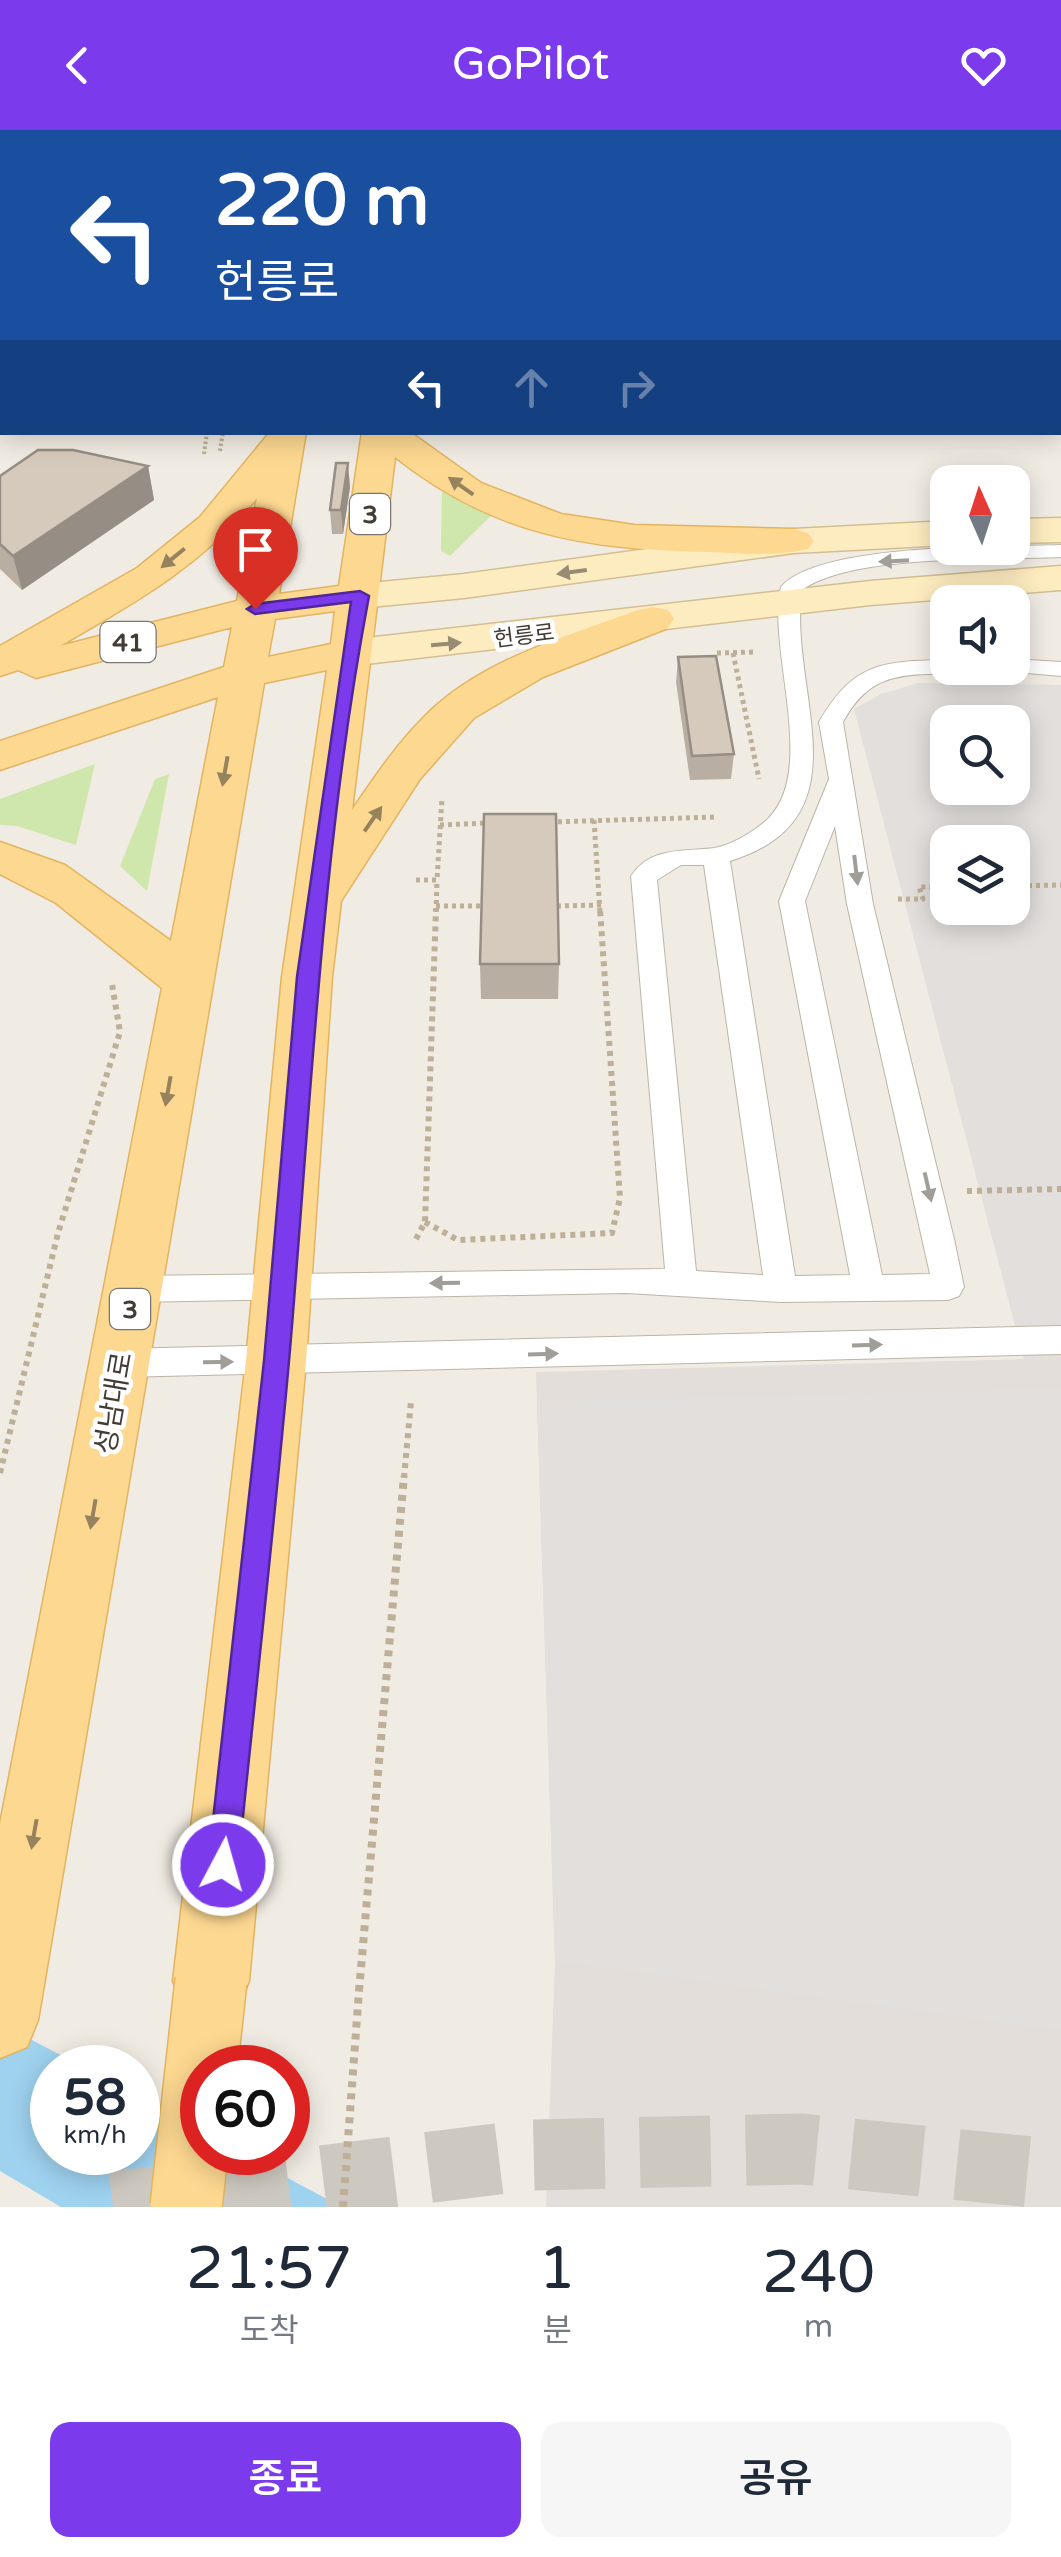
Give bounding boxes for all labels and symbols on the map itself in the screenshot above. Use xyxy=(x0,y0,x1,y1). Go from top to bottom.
north arrow xyxy=(930,465,1030,565)
one-way arrow xyxy=(448,477,475,496)
road number: 3 xyxy=(350,494,390,534)
pin xyxy=(213,507,298,610)
one-way arrow xyxy=(161,547,186,568)
one-way arrow xyxy=(877,553,909,569)
one-way arrow xyxy=(556,564,588,580)
street label: 헌릉로 xyxy=(492,619,556,653)
road number: 41 xyxy=(100,622,156,662)
one-way arrow xyxy=(431,636,463,652)
one-way arrow xyxy=(217,756,232,787)
one-way arrow xyxy=(363,806,382,833)
one-way arrow xyxy=(848,855,864,887)
one-way arrow xyxy=(160,1076,175,1107)
one-way arrow xyxy=(921,1172,936,1203)
one-way arrow xyxy=(429,1276,461,1292)
road number: 3 xyxy=(110,1289,150,1329)
one-way arrow xyxy=(852,1336,884,1352)
one-way arrow xyxy=(527,1345,559,1361)
street label: 성남대로 xyxy=(88,1349,140,1457)
one-way arrow xyxy=(202,1354,234,1370)
one-way arrow xyxy=(84,1499,100,1530)
position arrow xyxy=(171,1813,275,1917)
one-way arrow xyxy=(26,1819,41,1850)
speed limit sign: 60 xyxy=(180,2045,310,2175)

